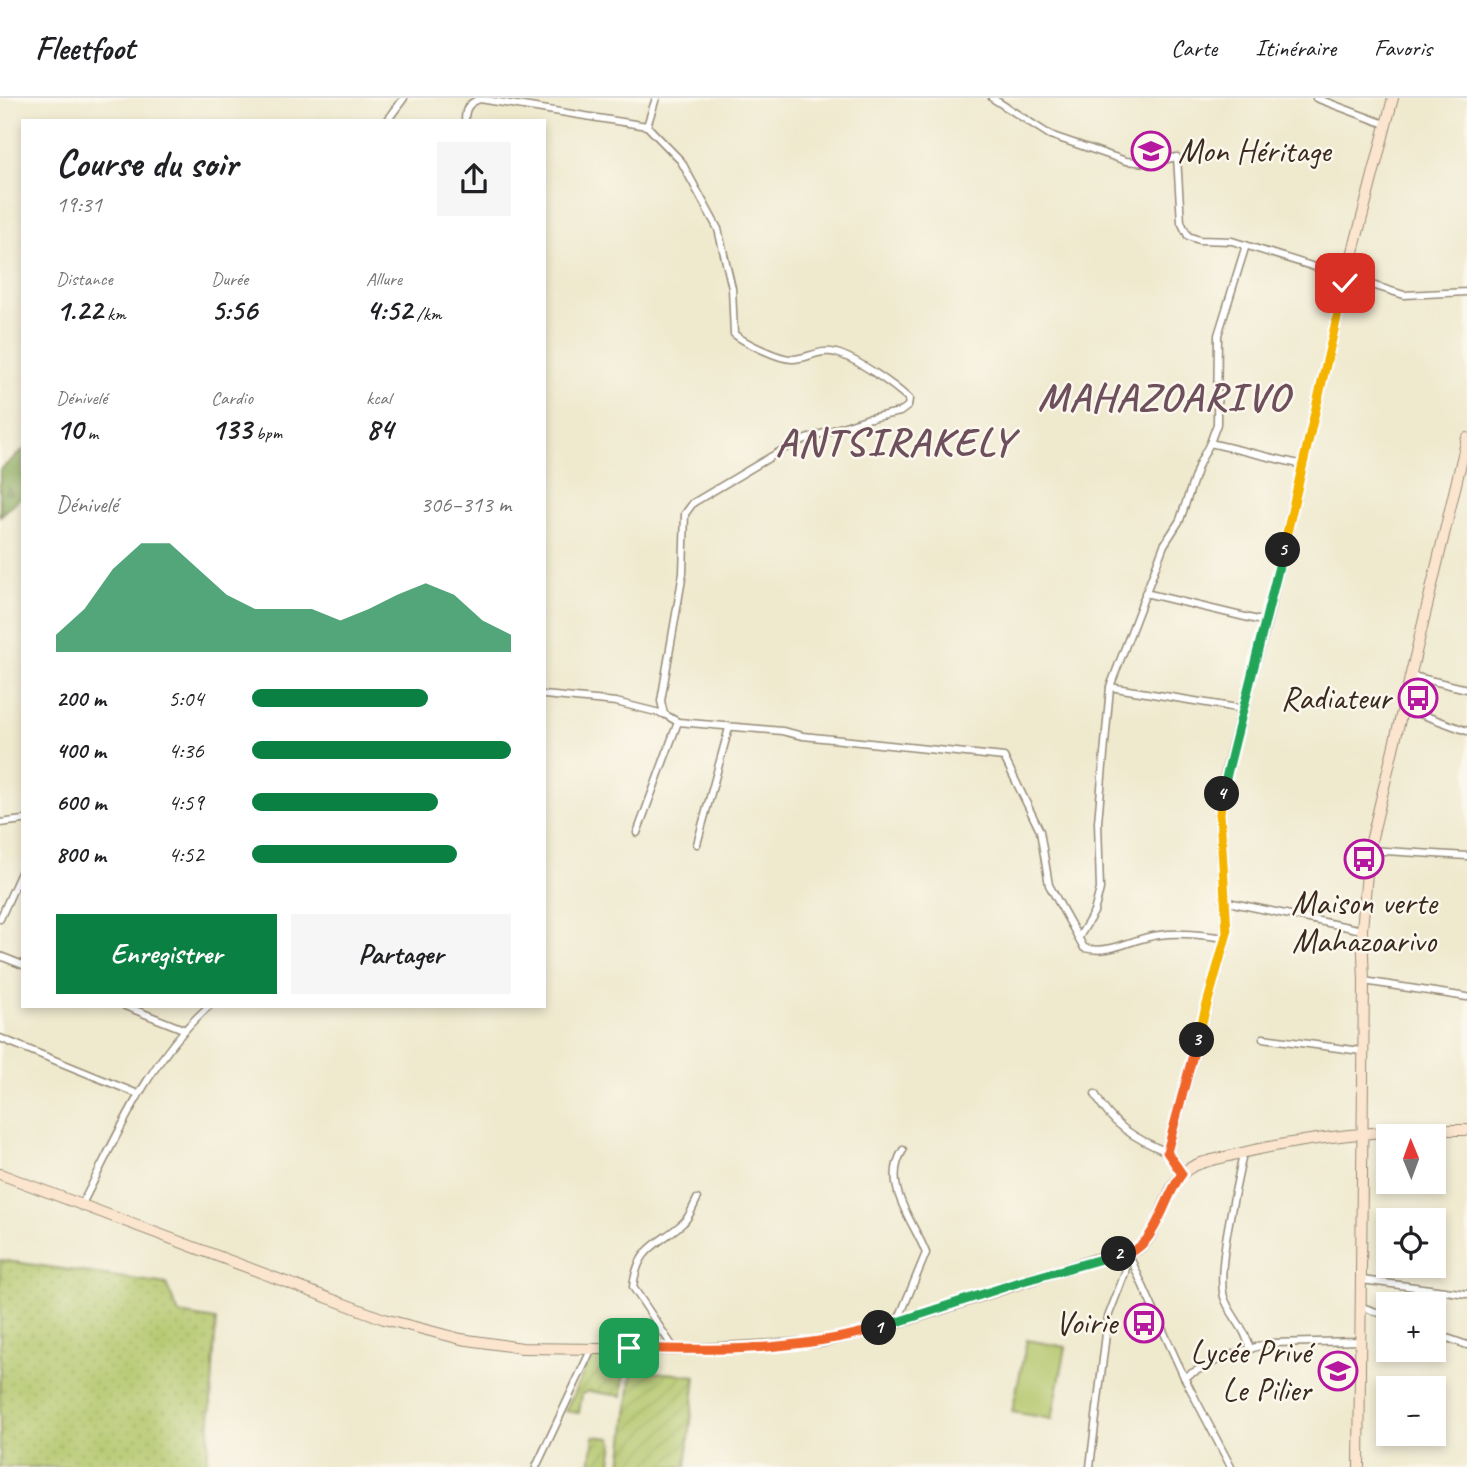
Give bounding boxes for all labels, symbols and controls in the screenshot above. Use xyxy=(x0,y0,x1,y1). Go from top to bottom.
text: Fleetfoot xyxy=(35,27,135,69)
text: Carte xyxy=(1171,33,1217,63)
text: Itinéraire xyxy=(1255,33,1336,63)
text: Favoris xyxy=(1374,33,1432,63)
school or university icon: Mon Héritage xyxy=(1130,130,1172,172)
place label: Mon Héritage xyxy=(1178,130,1333,172)
text: Course du soir xyxy=(56,140,238,187)
button: share xyxy=(437,142,511,216)
text: 19:31 xyxy=(56,190,102,219)
pin xyxy=(1315,253,1375,313)
icon: check xyxy=(1326,264,1364,302)
text: Distance xyxy=(56,267,113,291)
text: Durée xyxy=(211,267,248,291)
text: Allure xyxy=(366,267,402,291)
text: 1.22 xyxy=(56,291,102,329)
text: 5:56 xyxy=(211,291,257,329)
text: 4:52 xyxy=(366,291,412,329)
text: km xyxy=(102,302,126,326)
text: /km xyxy=(412,302,441,326)
district label: MAHAZOARIVO xyxy=(1038,372,1293,422)
text: Dénivelé xyxy=(56,386,107,410)
text: Cardio xyxy=(211,386,253,410)
text: kcal xyxy=(366,386,391,410)
text: 10 xyxy=(56,410,83,448)
text: 133 xyxy=(211,410,252,448)
text: 84 xyxy=(366,410,393,448)
district label: ANTSIRAKELY xyxy=(776,417,1020,467)
text: m xyxy=(83,421,98,445)
text: bpm xyxy=(252,421,282,445)
text: Dénivelé xyxy=(56,490,118,519)
text: 306–313 m xyxy=(420,490,511,519)
pin: 5 xyxy=(1266,532,1300,568)
text: 5 xyxy=(1278,537,1287,561)
place label: Radiateur xyxy=(1281,677,1394,719)
bus stop icon: Radiateur xyxy=(1397,677,1439,719)
text: 200 m xyxy=(56,684,106,713)
text: 5:04 xyxy=(168,684,204,713)
text: 400 m xyxy=(56,736,106,765)
text: 4:36 xyxy=(168,736,204,765)
pin: 4 xyxy=(1204,776,1240,812)
text: 4 xyxy=(1217,781,1226,805)
text: 600 m xyxy=(56,788,106,817)
text: 4:59 xyxy=(168,788,204,817)
bus stop icon: Maison verte Mahazoarivo xyxy=(1343,838,1385,880)
text: 800 m xyxy=(56,840,106,869)
text: 4:52 xyxy=(168,840,204,869)
place label: Maison verte Mahazoarivo xyxy=(1291,882,1439,962)
button: Enregistrer xyxy=(56,914,277,994)
button: Partager xyxy=(291,914,511,994)
pin: 3 xyxy=(1180,1023,1214,1058)
text: 3 xyxy=(1192,1027,1201,1051)
north arrow xyxy=(1376,1124,1446,1194)
map controls xyxy=(1376,1124,1446,1446)
button: locate xyxy=(1376,1208,1446,1278)
pin: 2 xyxy=(1102,1236,1136,1272)
text: 2 xyxy=(1114,1241,1123,1265)
button: + xyxy=(1376,1292,1446,1362)
place label: Voirie xyxy=(1055,1302,1119,1344)
bus stop icon: Voirie xyxy=(1123,1302,1165,1344)
pin: 1 xyxy=(862,1310,896,1346)
text: 1 xyxy=(874,1315,883,1339)
pin xyxy=(599,1318,659,1378)
icon: arrive xyxy=(610,1329,648,1367)
place label: Lycée Privé Le Pilier xyxy=(1190,1331,1316,1411)
school or university icon: Lycée Privé Le Pilier xyxy=(1317,1350,1359,1392)
button: − xyxy=(1376,1376,1446,1446)

